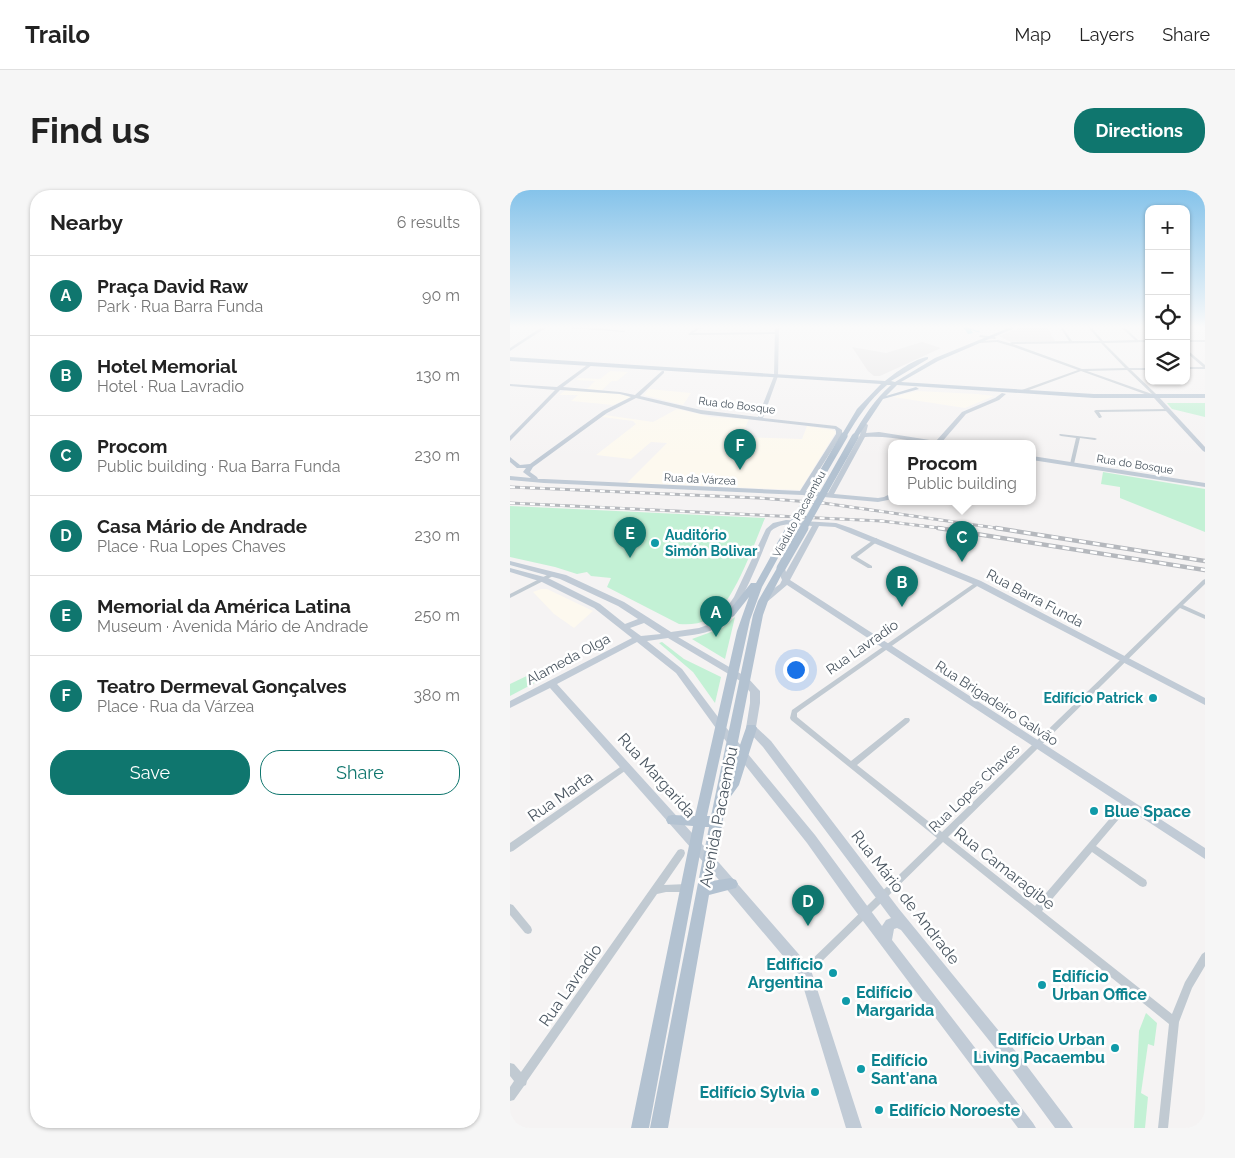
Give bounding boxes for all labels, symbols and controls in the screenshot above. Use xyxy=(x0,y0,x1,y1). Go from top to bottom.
text: Trailo xyxy=(25,20,90,49)
text: Map xyxy=(1015,24,1051,45)
text: Layers xyxy=(1079,24,1134,45)
text: Share xyxy=(1162,24,1210,45)
button: Directions xyxy=(1074,108,1205,153)
text: Find us xyxy=(30,110,150,151)
map controls xyxy=(1145,205,1190,385)
button: + xyxy=(1145,205,1190,250)
text: Nearby xyxy=(50,210,123,235)
text: 6 results xyxy=(397,213,460,232)
button: − xyxy=(1145,250,1190,295)
text: Praça David Raw xyxy=(97,275,248,297)
text: A xyxy=(61,286,71,305)
text: 90 m xyxy=(422,286,460,305)
button: locate xyxy=(1145,295,1190,340)
text: Park · Rua Barra Funda xyxy=(97,297,263,316)
button: layers xyxy=(1145,340,1190,385)
text: Hotel Memorial xyxy=(97,355,237,377)
text: B xyxy=(61,366,71,385)
text: 130 m xyxy=(416,366,460,385)
text: Hotel · Rua Lavradio xyxy=(97,377,244,396)
street label: Rua do Bosque xyxy=(698,394,777,417)
pin: F xyxy=(724,429,756,470)
text: Procom xyxy=(97,435,167,457)
popup xyxy=(888,440,1036,505)
text: C xyxy=(61,446,71,465)
text: 230 m xyxy=(415,446,460,465)
text: Procom xyxy=(907,452,977,474)
street label: Rua do Bosque xyxy=(1096,452,1175,477)
text: Public building · Rua Barra Funda xyxy=(97,457,341,476)
street label: Viaduto Pacaembu xyxy=(770,469,829,560)
street label: Rua da Várzea xyxy=(664,471,736,488)
text: Public building xyxy=(907,474,1017,493)
text: Casa Mário de Andrade xyxy=(97,515,307,537)
pin: E xyxy=(614,517,646,558)
pin: C xyxy=(946,521,978,562)
text: D xyxy=(60,526,72,545)
text: 230 m xyxy=(415,526,460,545)
place label: Auditório Simón Bolivar xyxy=(665,527,758,559)
text: Place · Rua Lopes Chaves xyxy=(97,537,286,556)
marker: Auditório Simón Bolivar xyxy=(649,537,661,549)
pin: B xyxy=(886,566,918,607)
street label: Rua Barra Funda xyxy=(984,566,1086,630)
text: Memorial da América Latina xyxy=(97,595,351,617)
pin: A xyxy=(700,596,732,637)
text: E xyxy=(61,606,71,625)
text: 250 m xyxy=(414,606,460,625)
street label: Rua Lavradio xyxy=(823,616,901,678)
text: Museum · Avenida Mário de Andrade xyxy=(97,617,368,636)
street label: Alameda Olga xyxy=(523,630,613,688)
your location xyxy=(783,657,809,683)
street label: Rua Brigadeiro Galvão xyxy=(933,657,1061,749)
text: Teatro Dermeval Gonçalves xyxy=(97,675,347,697)
text: F xyxy=(61,686,71,705)
text: 380 m xyxy=(413,686,460,705)
place label: Edifício Patrick xyxy=(1043,690,1143,706)
marker: Edifício Patrick xyxy=(1147,692,1159,704)
text: Place · Rua da Várzea xyxy=(97,697,254,716)
street label: Rua Margarida xyxy=(614,729,700,821)
street label: Rua Lopes Chaves xyxy=(925,741,1023,835)
street label: Avenida Pacaembu xyxy=(696,745,741,889)
button: Save xyxy=(50,750,250,795)
button: Share xyxy=(260,750,460,795)
street label: Rua Marta xyxy=(524,767,596,826)
place label: Blue Space xyxy=(1104,802,1191,821)
marker: Blue Space xyxy=(1088,805,1100,817)
street label: Rua Camaragibe xyxy=(950,823,1059,914)
street label: Rua Mário de Andrade xyxy=(847,827,964,968)
pin: D xyxy=(792,885,824,926)
street label: Rua Lavradio xyxy=(535,940,606,1030)
place label: Edifício Argentina xyxy=(748,955,823,992)
marker: Edifício Argentina xyxy=(827,967,839,979)
place label: Edifício Urban Office xyxy=(1052,967,1147,1004)
marker: Edifício Urban Office xyxy=(1036,979,1048,991)
place label: Edifício Margarida xyxy=(856,983,934,1020)
marker: Edifício Margarida xyxy=(840,995,852,1007)
place label: Edifício Urban Living Pacaembu xyxy=(973,1030,1105,1067)
marker: Edifício Urban Living Pacaembu xyxy=(1109,1042,1121,1054)
place label: Edifício Sant'ana xyxy=(871,1051,937,1088)
marker: Edifício Sant'ana xyxy=(855,1063,867,1075)
place label: Edifício Sylvia xyxy=(699,1083,805,1102)
marker: Edifício Sylvia xyxy=(809,1086,821,1098)
place label: Edifício Noroeste xyxy=(889,1101,1021,1120)
marker: Edifício Noroeste xyxy=(873,1104,885,1116)

